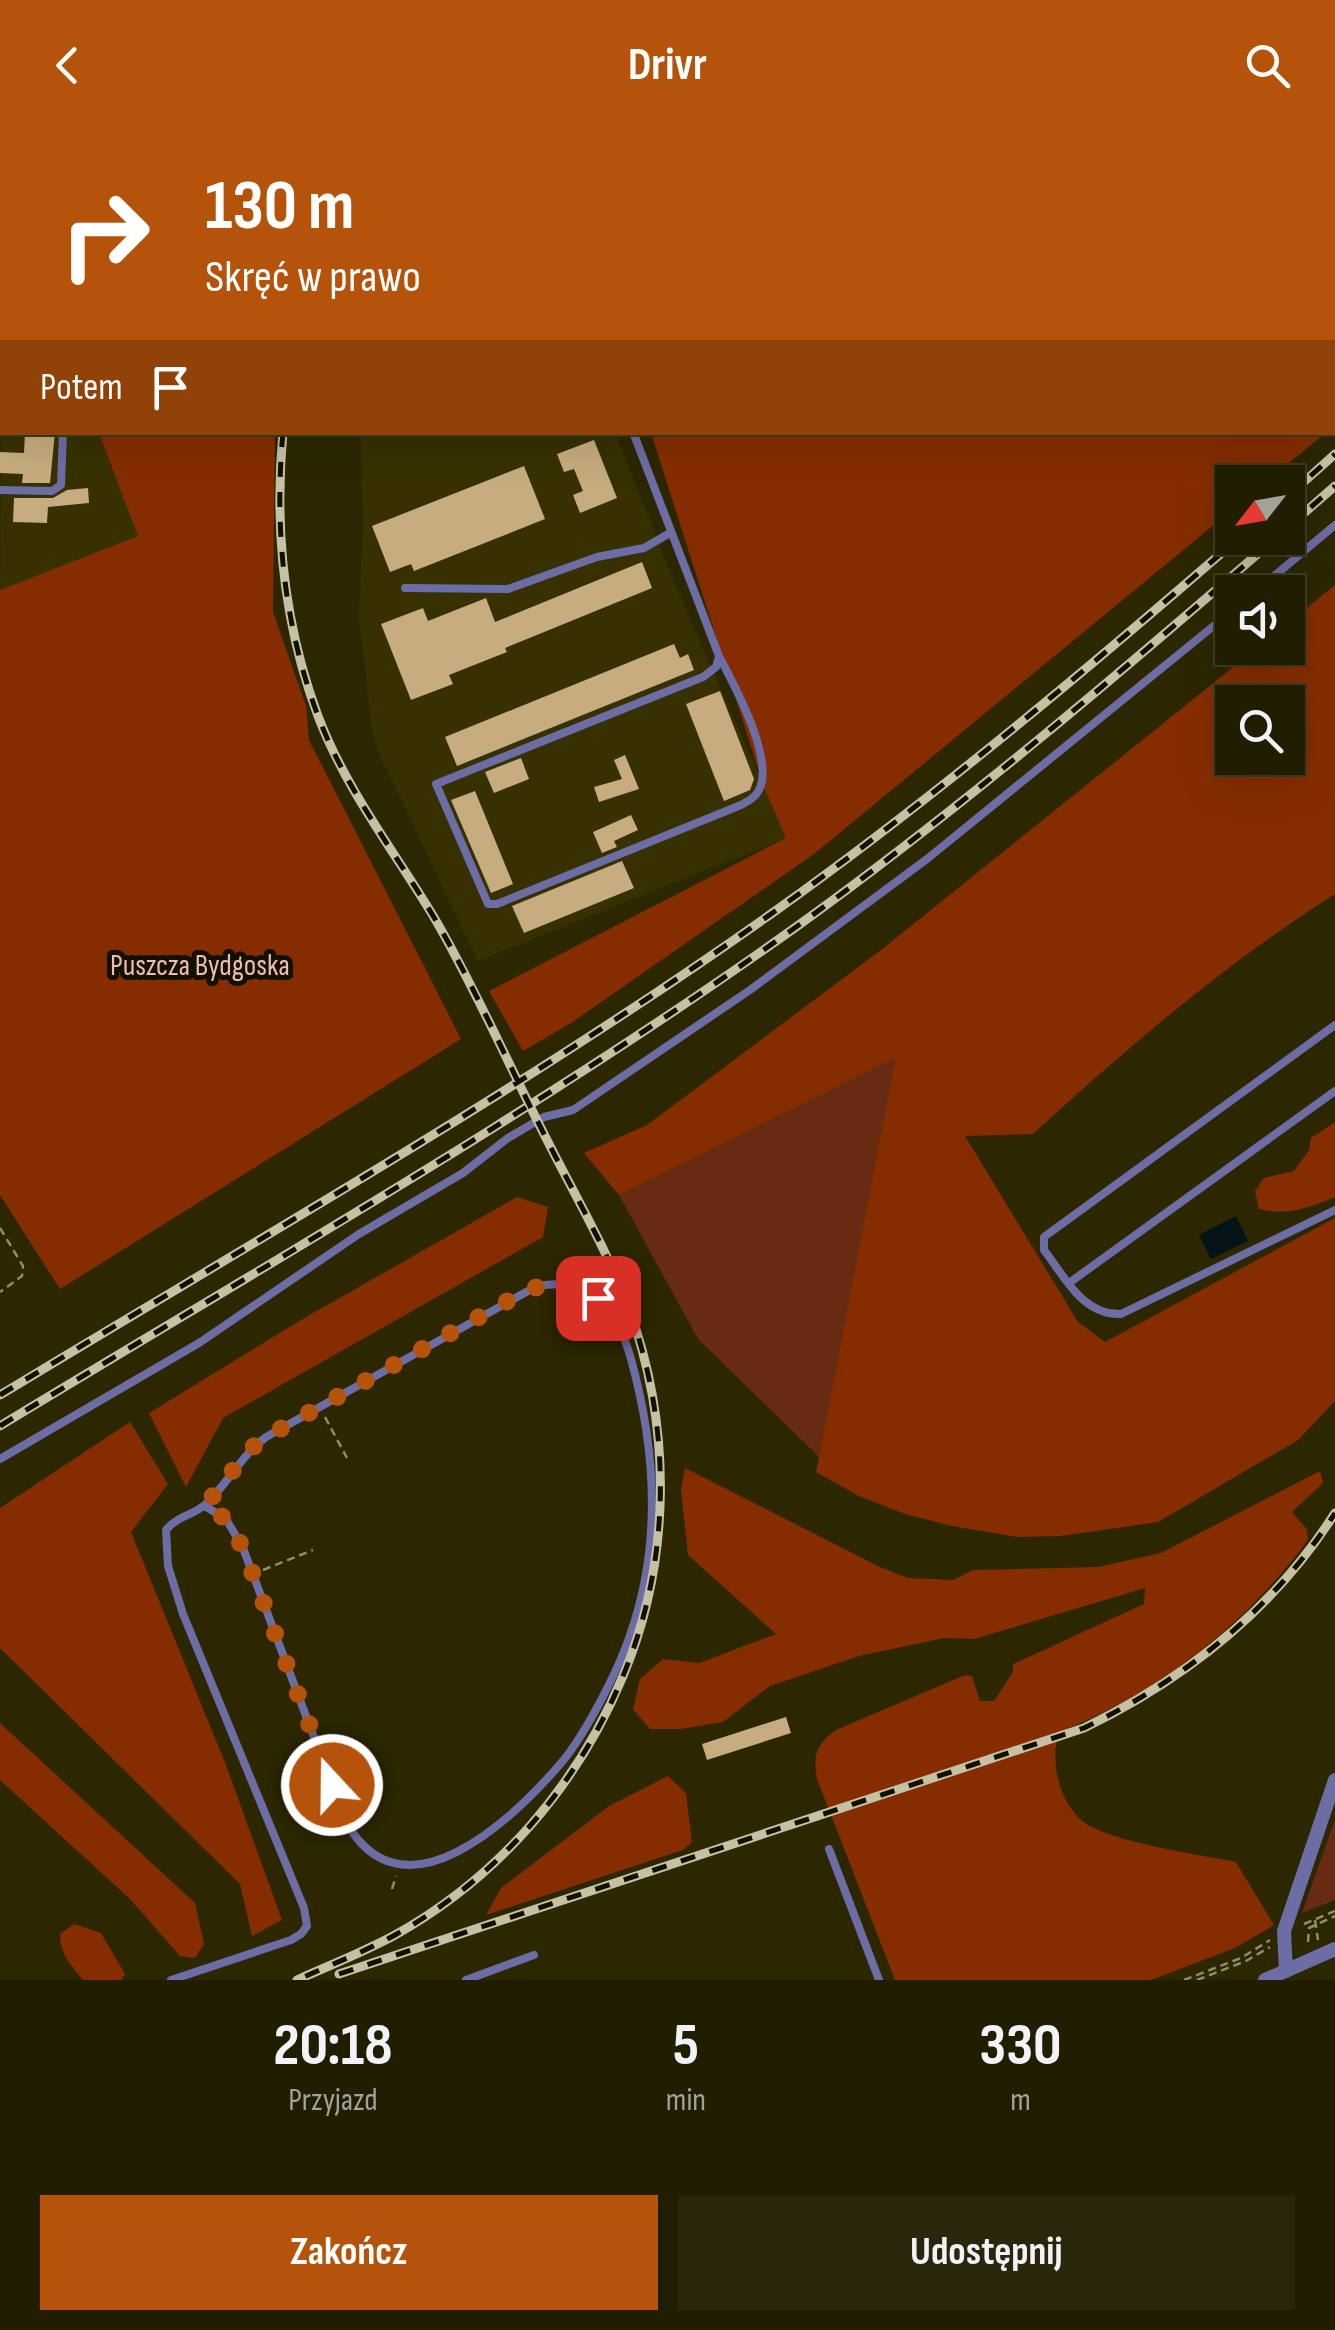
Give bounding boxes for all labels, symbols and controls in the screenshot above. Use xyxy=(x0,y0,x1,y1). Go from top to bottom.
icon: back xyxy=(40,38,95,93)
text: Drivr xyxy=(628,38,707,93)
icon: search xyxy=(1240,38,1295,93)
text: 130 m xyxy=(205,165,354,249)
icon: right xyxy=(40,170,170,300)
text: Skręć w prawo xyxy=(205,250,421,305)
icon: arrive xyxy=(143,360,198,415)
text: Potem xyxy=(40,365,123,410)
north arrow xyxy=(1215,465,1305,555)
map controls xyxy=(1215,465,1305,775)
button: sound xyxy=(1215,575,1305,665)
button: search xyxy=(1215,685,1305,775)
park label: Puszcza Bydgoska xyxy=(110,948,290,984)
pin xyxy=(556,1256,641,1341)
icon: arrive xyxy=(571,1271,626,1326)
position arrow xyxy=(280,1733,384,1837)
text: 20:18 xyxy=(273,2010,393,2082)
text: 5 xyxy=(673,2010,699,2082)
text: 330 xyxy=(979,2010,1062,2082)
text: Przyjazd xyxy=(288,2081,378,2120)
text: min xyxy=(666,2081,706,2120)
text: m xyxy=(1010,2081,1031,2120)
button: Zakończ xyxy=(40,2195,658,2310)
button: Udostępnij xyxy=(678,2195,1295,2310)

